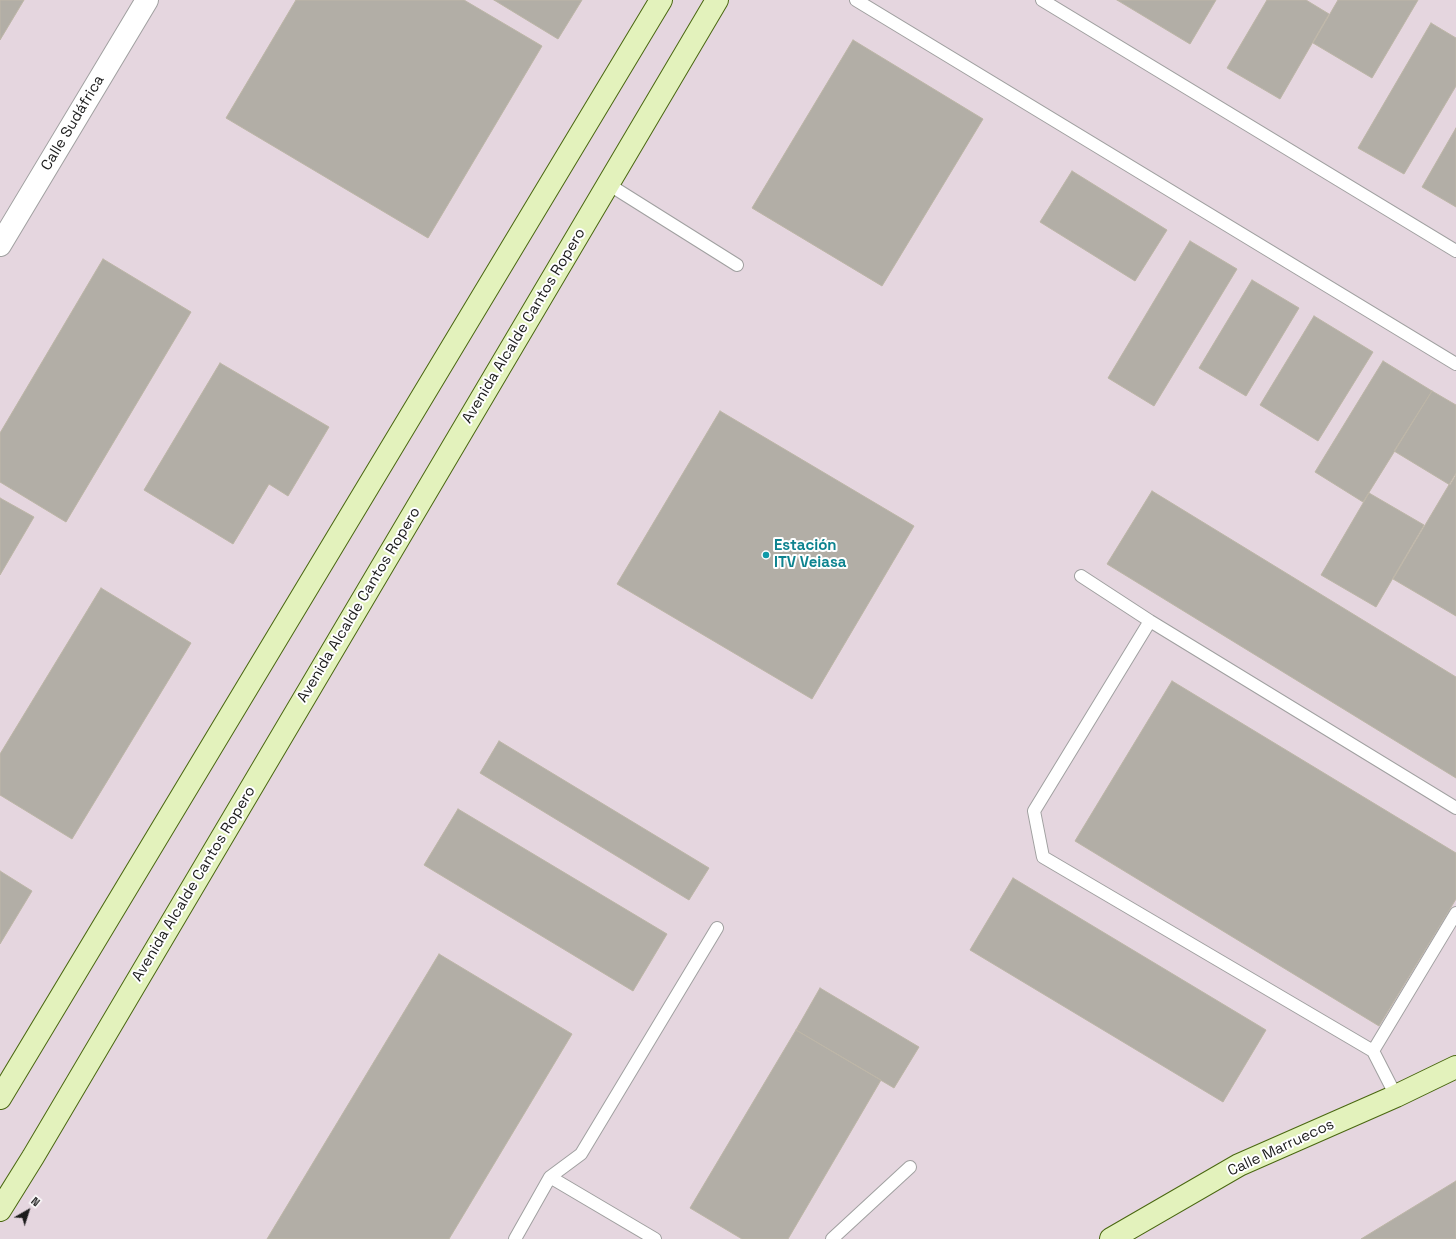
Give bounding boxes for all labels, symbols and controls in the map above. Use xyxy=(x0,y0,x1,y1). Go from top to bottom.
street label: Calle Sudáfrica xyxy=(37,72,109,174)
street label: Avenida Alcalde Cantos Ropero xyxy=(458,225,590,427)
street label: Avenida Alcalde Cantos Ropero xyxy=(293,504,425,706)
place label: Estación ITV Veiasa xyxy=(774,537,846,572)
marker: Estación ITV Veiasa xyxy=(761,550,771,560)
street label: Avenida Alcalde Cantos Ropero xyxy=(128,783,260,985)
street label: Calle Marruecos xyxy=(1225,1115,1337,1181)
north arrow xyxy=(8,1191,48,1231)
text: N xyxy=(28,1194,43,1209)

